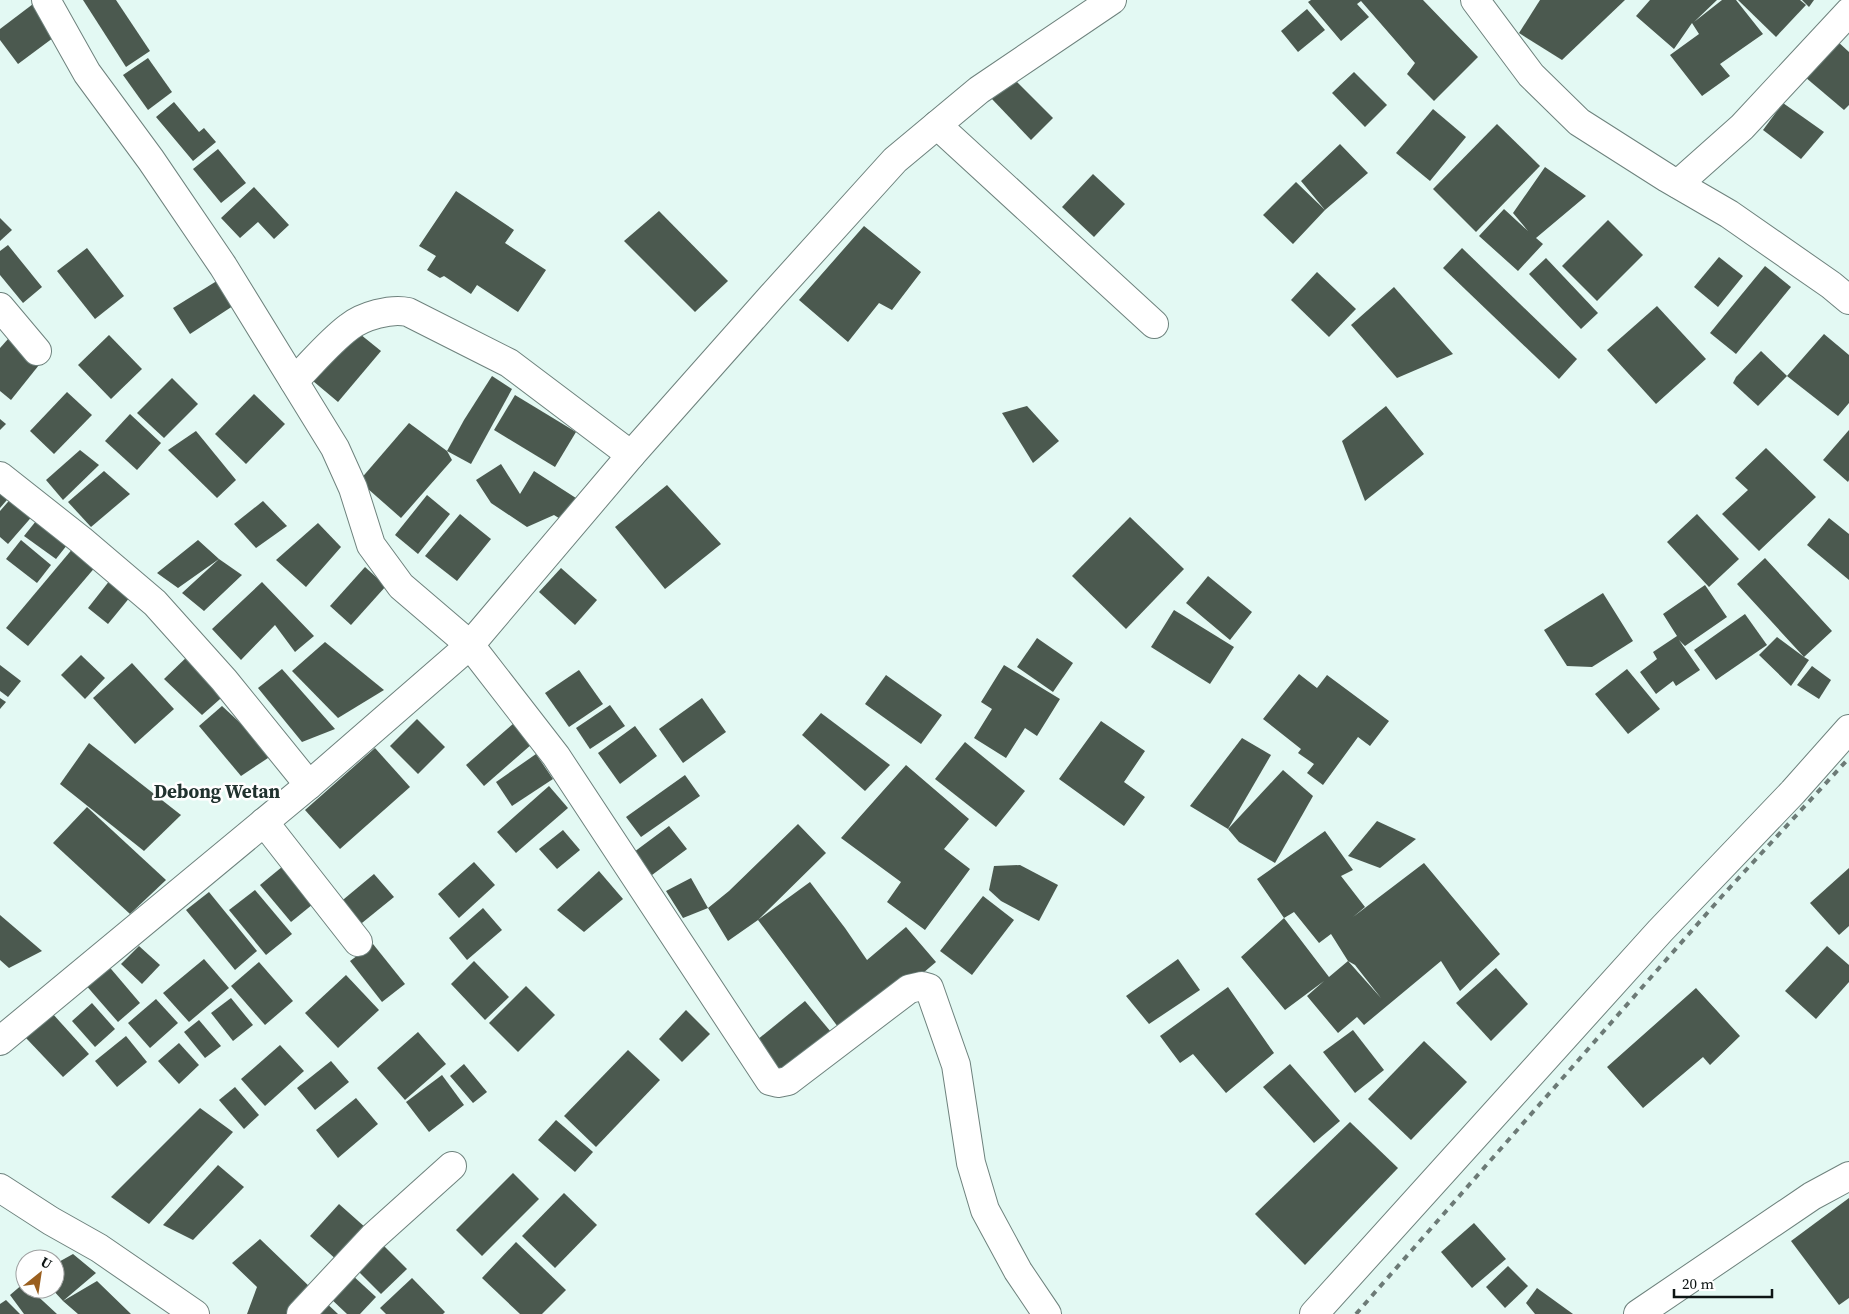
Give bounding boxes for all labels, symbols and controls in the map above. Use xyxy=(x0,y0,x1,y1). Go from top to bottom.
district label: Debong Wetan xyxy=(154,778,281,804)
north arrow xyxy=(15,1249,65,1299)
text: U xyxy=(37,1252,56,1274)
scale bar xyxy=(1674,1266,1772,1298)
text: 20 m xyxy=(1682,1273,1714,1294)

